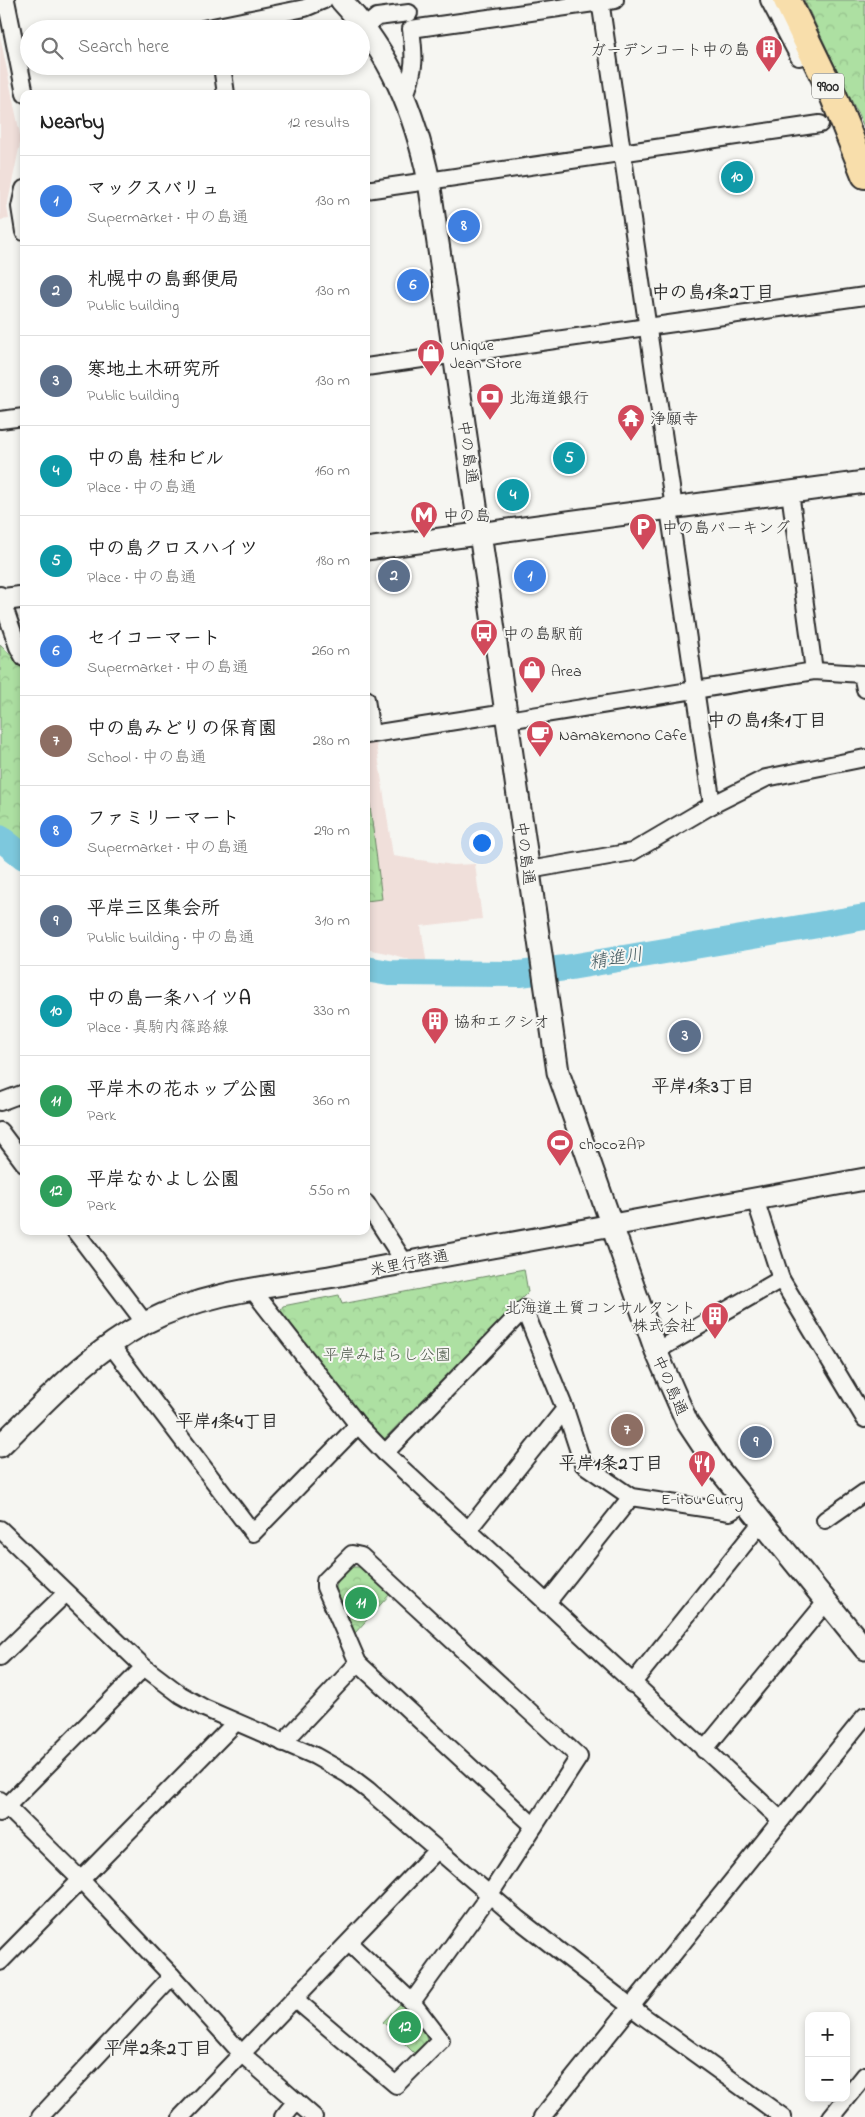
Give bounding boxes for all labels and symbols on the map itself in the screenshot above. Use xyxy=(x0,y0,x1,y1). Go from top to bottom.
building icon: ガーデンコート中の島 xyxy=(754,34,784,73)
place label: ガーデンコート中の島 xyxy=(590,39,750,63)
road number: 9900 xyxy=(812,74,844,98)
pin: 10 xyxy=(721,158,753,196)
pin: 8 xyxy=(448,207,480,245)
pin: 6 xyxy=(397,266,429,304)
district label: 中の島1条2丁目 xyxy=(652,281,774,307)
place label: Unique Jean Store xyxy=(450,334,522,376)
shop icon: Unique Jean Store xyxy=(416,338,446,377)
bank icon: 北海道銀行 xyxy=(475,382,505,421)
place label: 北海道銀行 xyxy=(509,387,589,411)
temple icon: 浄願寺 xyxy=(616,403,646,442)
place label: 浄願寺 xyxy=(650,408,698,432)
street label: 中の島通 xyxy=(451,419,483,486)
pin: 5 xyxy=(553,439,585,477)
pin: 4 xyxy=(497,476,529,514)
metro station icon: 中の島 xyxy=(409,500,439,539)
place label: 中の島 xyxy=(443,505,491,529)
parking icon: 中の島パーキング xyxy=(628,512,658,551)
place label: 中の島パーキング xyxy=(662,517,790,541)
pin: 2 xyxy=(378,557,410,595)
pin: 1 xyxy=(514,557,546,595)
bus stop icon: 中の島駅前 xyxy=(469,618,499,657)
place label: 中の島駅前 xyxy=(503,623,583,647)
shop icon: Area xyxy=(517,655,547,694)
place label: Area xyxy=(551,660,582,684)
district label: 中の島1条1丁目 xyxy=(707,709,827,735)
cafe icon: Namakemono Cafe xyxy=(525,719,555,758)
place label: Namakemono Cafe xyxy=(559,724,687,748)
street label: 中の島通 xyxy=(508,820,540,887)
your location xyxy=(469,830,495,856)
water label: 精進川 xyxy=(588,943,645,977)
building icon: 協和エクシオ xyxy=(420,1006,450,1045)
place label: 協和エクシオ xyxy=(454,1011,550,1035)
pin: 3 xyxy=(669,1017,701,1055)
district label: 平岸1条3丁目 xyxy=(651,1075,755,1101)
sports icon: chocoZAP xyxy=(545,1128,575,1167)
place label: chocoZAP xyxy=(579,1133,645,1157)
street label: 米里行啓通 xyxy=(368,1245,451,1283)
place label: 北海道土質コンサルタント 株式会社 xyxy=(505,1297,696,1339)
building icon: 北海道土質コンサルタント 株式会社 xyxy=(700,1301,730,1340)
park label: 平岸みはらし公園 xyxy=(323,1344,451,1368)
street label: 中の島通 xyxy=(645,1352,693,1420)
district label: 平岸1条4丁目 xyxy=(175,1410,279,1436)
pin: 7 xyxy=(611,1411,643,1449)
pin: 9 xyxy=(740,1423,772,1461)
restaurant icon: E-itou Curry xyxy=(687,1449,717,1488)
district label: 平岸1条2丁目 xyxy=(559,1452,663,1478)
place label: E-itou Curry xyxy=(661,1488,743,1512)
pin: 11 xyxy=(345,1584,377,1622)
pin: 12 xyxy=(389,2008,421,2046)
district label: 平岸2条2丁目 xyxy=(104,2037,212,2063)

